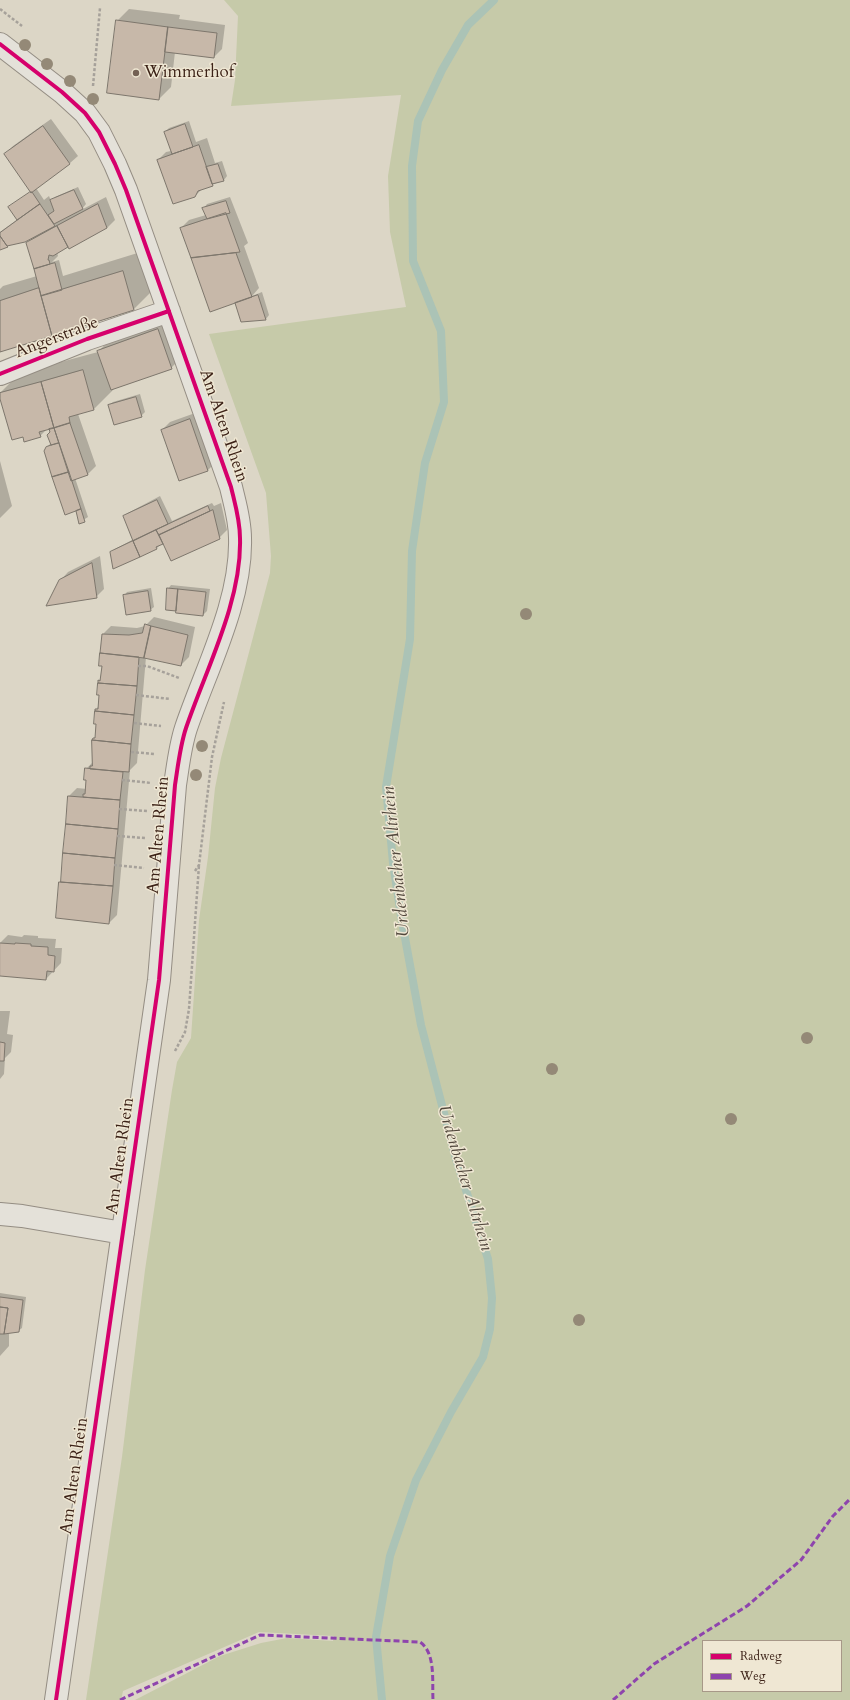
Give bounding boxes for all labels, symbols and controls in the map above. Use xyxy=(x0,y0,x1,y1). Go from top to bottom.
place label: Wimmerhof xyxy=(144,63,234,83)
marker: Wimmerhof xyxy=(131,68,141,78)
street label: Angerstraße xyxy=(12,313,102,363)
street label: Am Alten Rhein xyxy=(194,367,252,485)
street label: Am Alten Rhein xyxy=(144,775,174,895)
water label: Urdenbacher Altrhein xyxy=(378,785,416,939)
street label: Am Alten Rhein xyxy=(103,1096,139,1216)
water label: Urdenbacher Altrhein xyxy=(432,1102,496,1254)
street label: Am Alten Rhein xyxy=(57,1416,93,1536)
legend xyxy=(702,1640,842,1692)
text: Radweg xyxy=(740,1648,782,1664)
text: Weg xyxy=(740,1668,765,1684)

